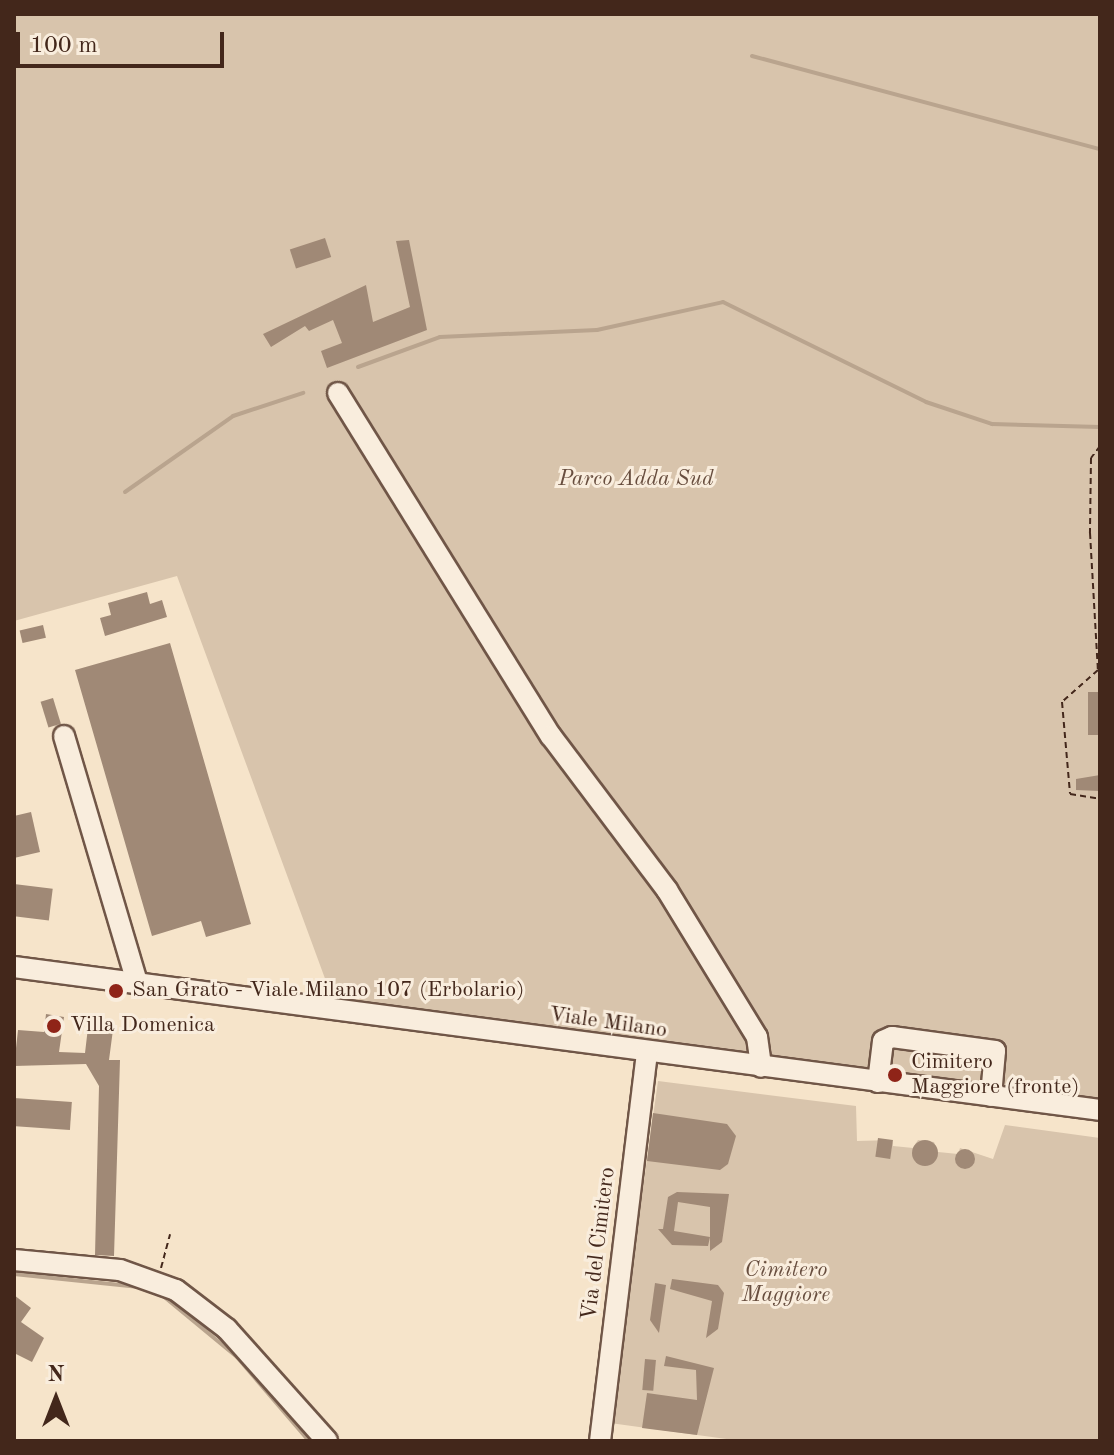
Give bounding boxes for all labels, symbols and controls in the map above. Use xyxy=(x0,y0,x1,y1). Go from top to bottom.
scale bar xyxy=(20,16,228,66)
text: 100 m xyxy=(30,34,98,58)
park label: Parco Adda Sud xyxy=(558,467,714,493)
place label: San Grato - Viale Milano 107 (Erbolario) xyxy=(132,978,524,1004)
marker: San Grato - Viale Milano 107 (Erbolario) xyxy=(107,982,125,1000)
street label: Viale Milano xyxy=(547,1002,669,1044)
place label: Villa Domenica xyxy=(70,1013,215,1039)
marker: Villa Domenica xyxy=(45,1017,63,1035)
place label: Cimitero Maggiore (fronte) xyxy=(911,1049,1079,1100)
marker: Cimitero Maggiore (fronte) xyxy=(886,1066,904,1084)
street label: Via del Cimitero xyxy=(576,1166,622,1322)
park label: Cimitero Maggiore xyxy=(742,1257,830,1308)
north arrow xyxy=(16,1359,96,1439)
text: N xyxy=(48,1364,64,1386)

